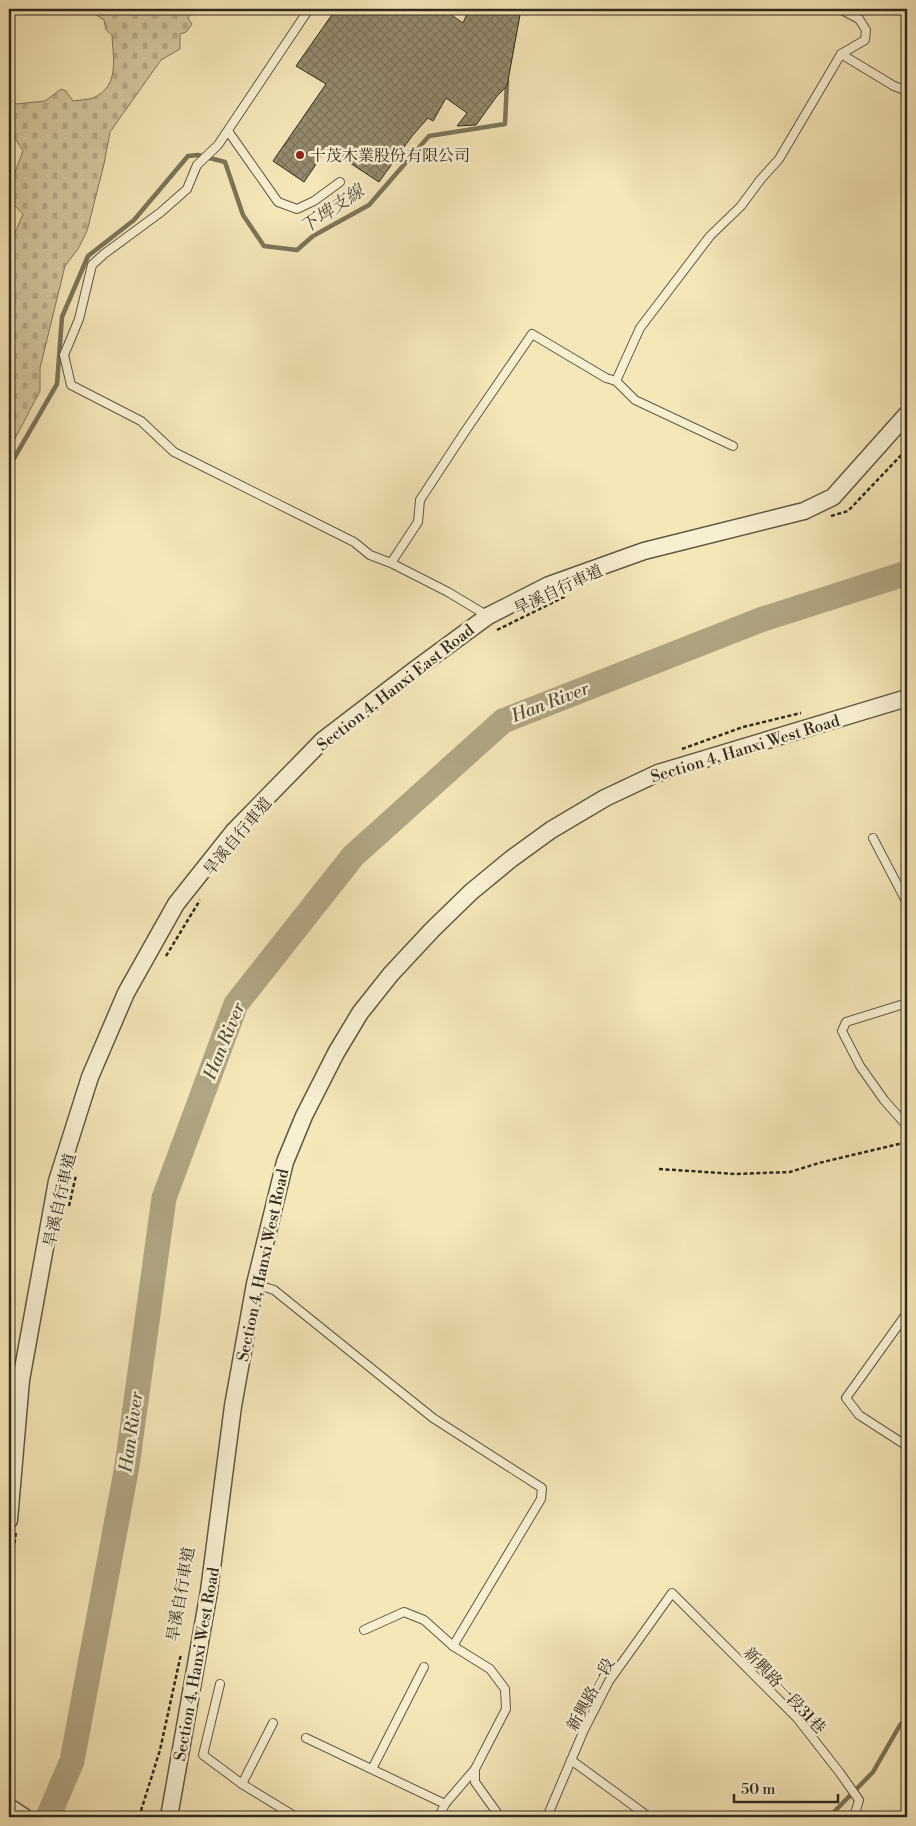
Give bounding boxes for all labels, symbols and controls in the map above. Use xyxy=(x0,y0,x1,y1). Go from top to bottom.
place label: 十茂木業股份有限公司 xyxy=(310,146,470,166)
marker: 十茂木業股份有限公司 xyxy=(294,149,306,161)
water label: 下埤支線 xyxy=(296,179,370,239)
street label: 旱溪自行車道 xyxy=(511,561,606,619)
street label: Section 4, Hanxi East Road xyxy=(313,620,478,755)
water label: Han River xyxy=(507,677,593,728)
street label: Section 4, Hanxi West Road xyxy=(648,711,842,787)
street label: 旱溪自行車道 xyxy=(199,793,276,880)
water label: Han River xyxy=(198,999,250,1084)
street label: 旱溪自行車道 xyxy=(39,1151,81,1249)
street label: Section 4, Hanxi West Road xyxy=(233,1167,293,1363)
water label: Han River xyxy=(114,1390,149,1475)
street label: 旱溪自行車道 xyxy=(163,1545,199,1643)
street label: Section 4, Hanxi West Road xyxy=(170,1566,224,1763)
street label: 新興路一段31巷 xyxy=(739,1643,830,1738)
street label: 新興路一段 xyxy=(563,1655,619,1734)
scale bar xyxy=(734,1771,837,1803)
text: 50 m xyxy=(741,1780,775,1799)

